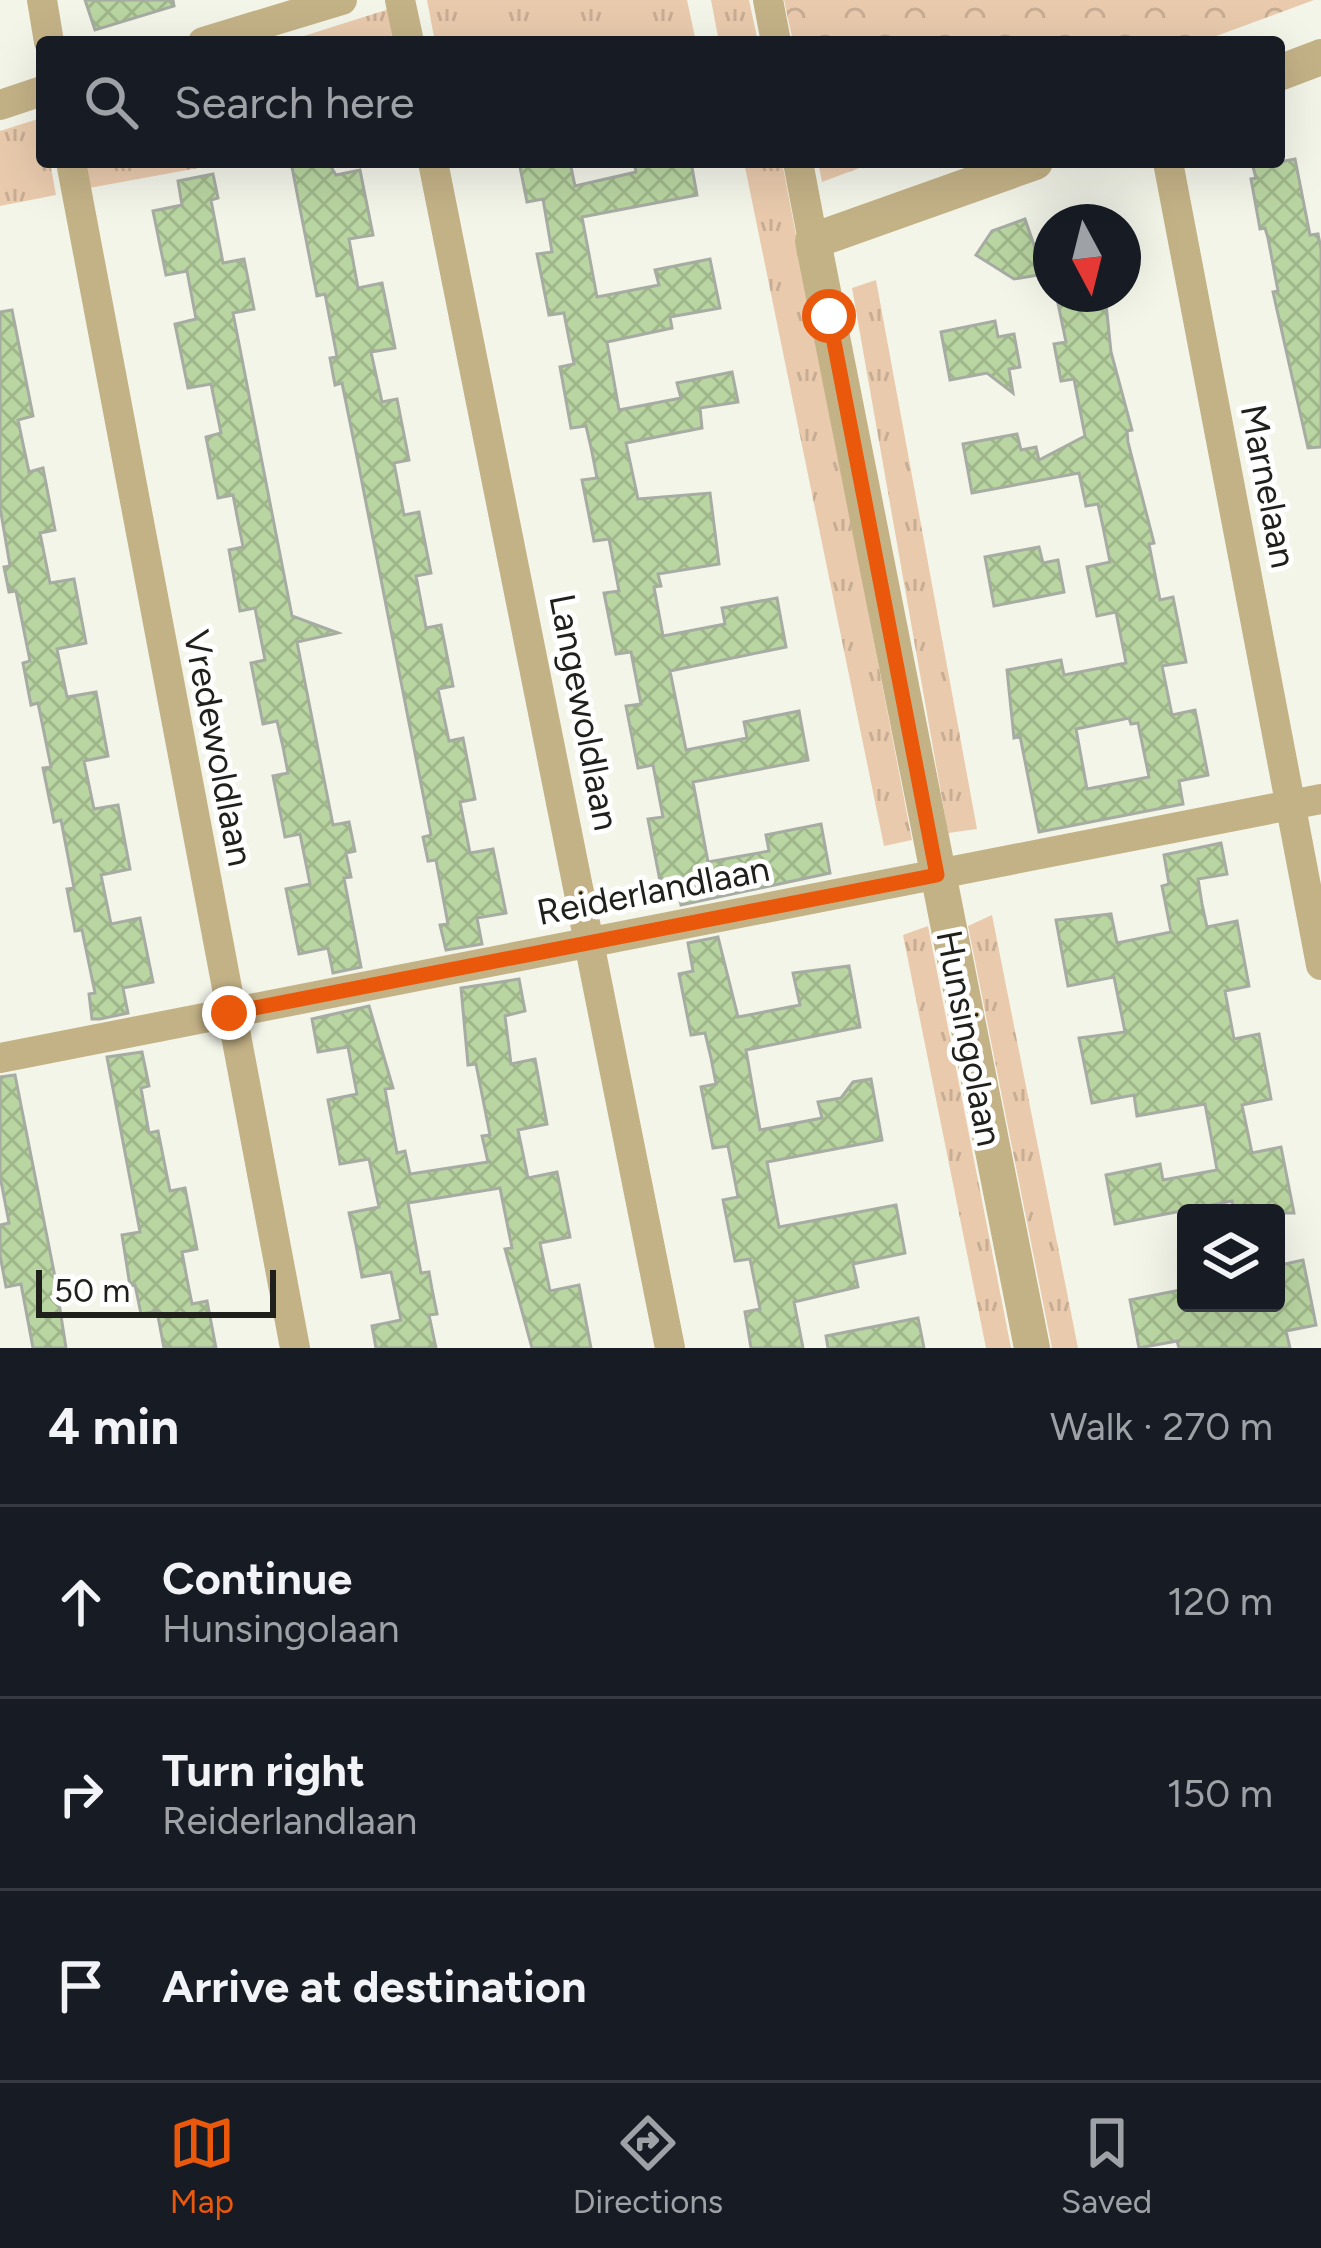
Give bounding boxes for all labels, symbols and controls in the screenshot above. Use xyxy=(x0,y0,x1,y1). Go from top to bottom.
search box xyxy=(36,36,1285,168)
icon: search xyxy=(78,69,144,135)
text: Search here xyxy=(174,75,414,129)
north arrow xyxy=(1033,204,1141,312)
route start xyxy=(802,289,856,343)
street label: Marnelaan xyxy=(1232,401,1305,571)
street label: Langewoldlaan xyxy=(541,590,629,834)
street label: Vredewoldlaan xyxy=(175,627,262,870)
street label: Reiderlandlaan xyxy=(533,847,773,934)
street label: Hunsingolaan xyxy=(927,926,1012,1150)
route end xyxy=(202,986,256,1040)
map controls xyxy=(1177,1204,1285,1312)
button: layers xyxy=(1177,1204,1285,1312)
scale bar xyxy=(36,1264,276,1317)
text: 50 m xyxy=(54,1271,130,1310)
text: 4 min xyxy=(48,1396,179,1457)
text: Walk · 270 m xyxy=(1050,1403,1273,1450)
text: Continue xyxy=(162,1551,352,1605)
icon: ahead xyxy=(48,1569,114,1635)
text: 120 m xyxy=(1167,1578,1273,1625)
text: Hunsingolaan xyxy=(162,1605,399,1652)
text: Turn right xyxy=(162,1743,365,1797)
icon: right xyxy=(48,1761,114,1827)
text: 150 m xyxy=(1167,1770,1273,1817)
text: Reiderlandlaan xyxy=(162,1797,417,1844)
icon: arrive xyxy=(48,1953,114,2019)
text: Arrive at destination xyxy=(162,1959,586,2013)
tab: Map xyxy=(169,2110,235,2221)
tab: Directions xyxy=(573,2110,723,2221)
tab: Saved xyxy=(1061,2110,1152,2221)

